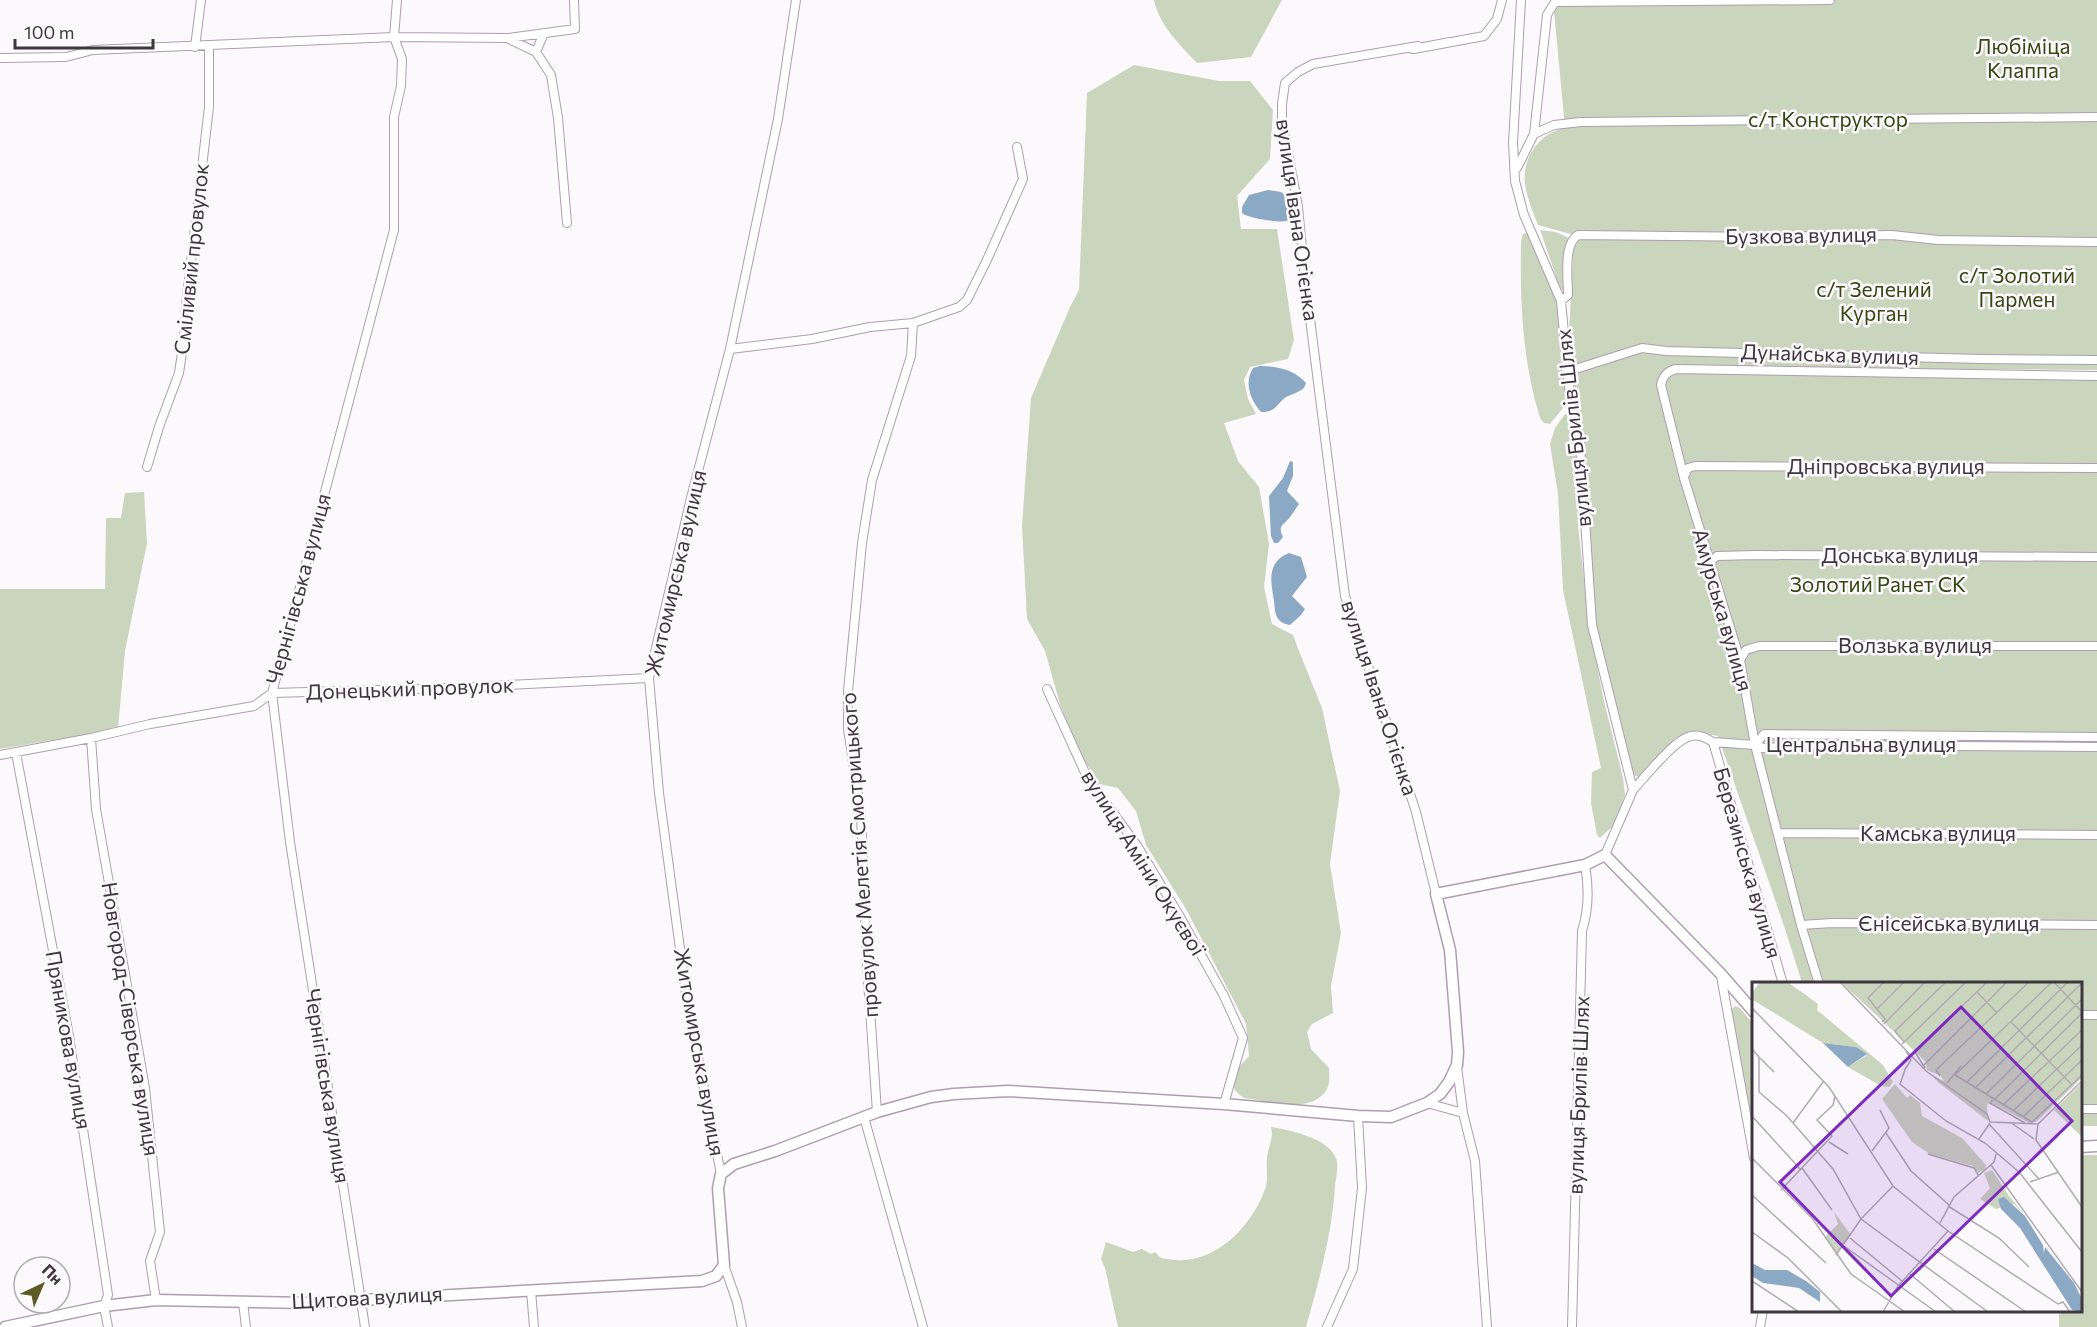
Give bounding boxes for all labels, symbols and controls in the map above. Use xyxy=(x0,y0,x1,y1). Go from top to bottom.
scale bar xyxy=(15,12,153,50)
text: 100 m xyxy=(24,21,74,43)
park label: Любіміца Клаппа xyxy=(1976,33,2070,82)
park label: с/т Конструктор xyxy=(1748,106,1908,131)
street label: вулиця Івана Огієнка xyxy=(1272,117,1325,322)
street label: Сміливий провулок xyxy=(168,162,213,356)
street label: Бузкова вулиця xyxy=(1725,221,1877,248)
park label: с/т Золотий Пармен xyxy=(1959,262,2075,311)
park label: с/т Зелений Курган xyxy=(1816,276,1932,325)
street label: вулиця Брилів Шлях xyxy=(1550,328,1595,528)
street label: Дунайська вулиця xyxy=(1741,338,1919,369)
street label: Дніпровська вулиця xyxy=(1787,453,1985,478)
street label: Житомирська вулиця xyxy=(639,467,710,678)
street label: Чернігівська вулиця xyxy=(260,490,335,687)
street label: Амурська вулиця xyxy=(1688,525,1759,694)
street label: Донська вулиця xyxy=(1822,542,1978,567)
park label: Золотий Ранет СК xyxy=(1790,571,1966,596)
street label: вулиця Івана Огієнка xyxy=(1337,597,1424,798)
street label: Волзька вулиця xyxy=(1838,632,1992,657)
street label: Донецький провулок xyxy=(305,671,514,704)
street label: провулок Мелетія Смотрицького xyxy=(835,691,882,1019)
street label: Центральна вулиця xyxy=(1766,731,1956,756)
street label: Березинська вулиця xyxy=(1709,764,1788,961)
street label: вулиця Аміни Окуєвої xyxy=(1077,765,1212,960)
street label: Камська вулиця xyxy=(1860,820,2016,845)
street label: Новгород-Сіверська вулиця xyxy=(97,880,166,1158)
street label: Єнісейська вулиця xyxy=(1858,910,2040,935)
street label: Житомирська вулиця xyxy=(670,946,731,1158)
street label: Пряникова вулиця xyxy=(41,948,98,1131)
inset map xyxy=(1752,982,2082,1312)
street label: Чернігівська вулиця xyxy=(301,987,356,1185)
street label: вулиця Брилів Шлях xyxy=(1562,995,1593,1195)
north arrow xyxy=(12,1255,72,1315)
text: Пн xyxy=(39,1260,67,1288)
street label: Щитова вулиця xyxy=(291,1280,443,1313)

